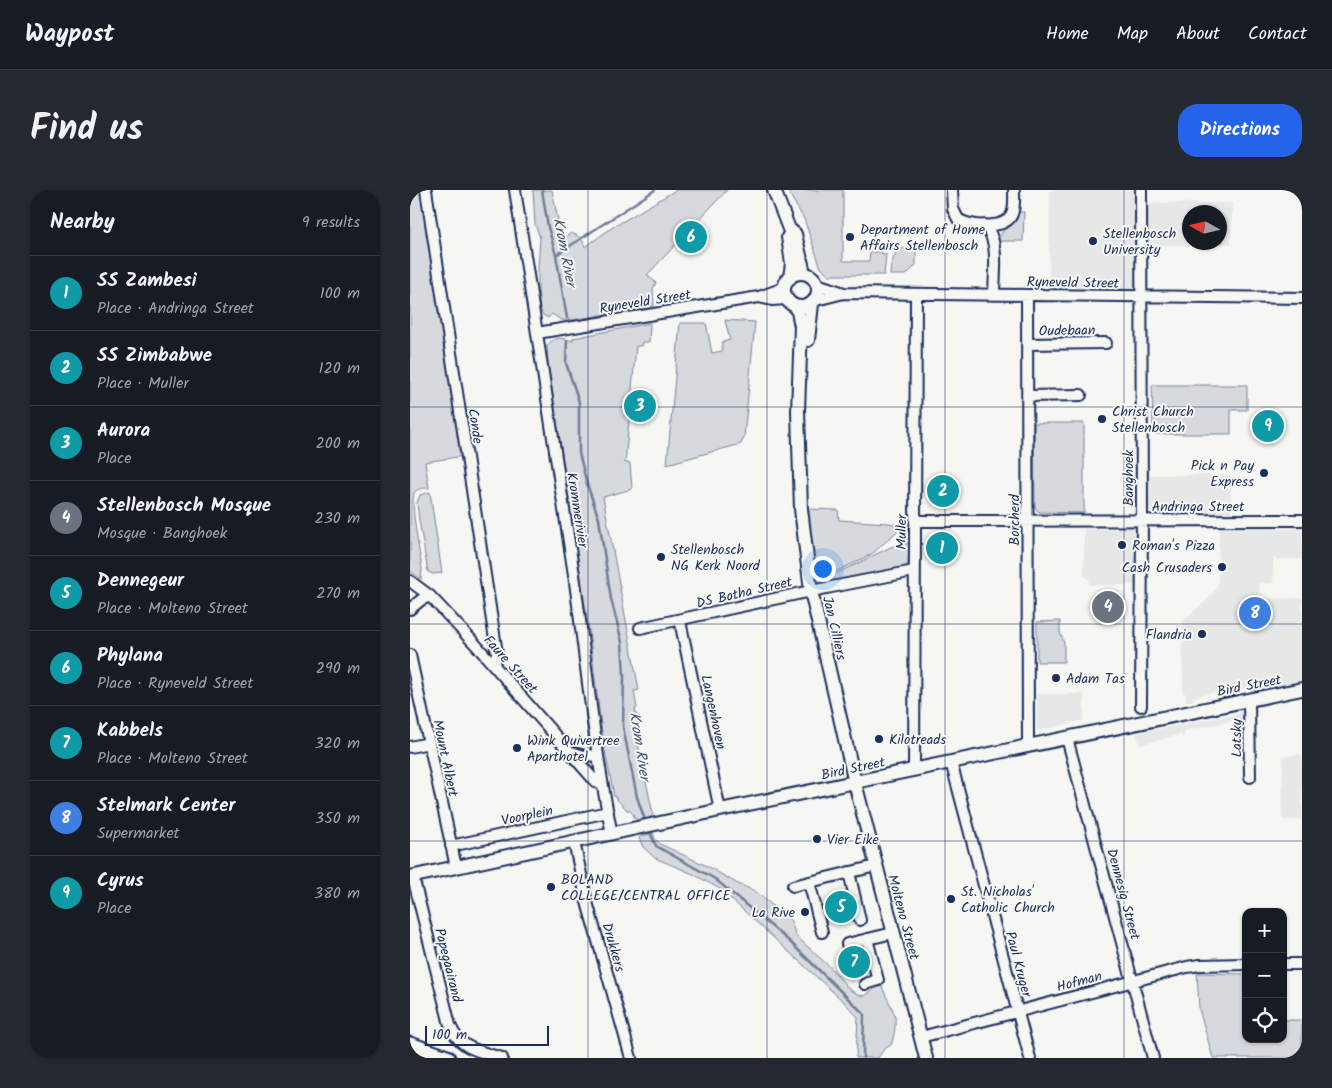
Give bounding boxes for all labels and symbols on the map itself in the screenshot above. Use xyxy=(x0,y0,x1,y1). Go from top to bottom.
north arrow xyxy=(1182,205,1227,250)
water label: Krom River xyxy=(546,216,583,291)
pin: 6 xyxy=(675,218,707,256)
place label: Department of Home Affairs Stellenbosch xyxy=(860,219,986,257)
place label: Stellenbosch University xyxy=(1103,223,1176,261)
marker: Department of Home Affairs Stellenbosch xyxy=(844,231,856,243)
marker: Stellenbosch University xyxy=(1087,235,1099,247)
street label: Ryneveld Street xyxy=(1027,271,1120,295)
street label: Ryneveld Street xyxy=(598,284,693,320)
street label: Oudebaan xyxy=(1039,320,1095,342)
pin: 3 xyxy=(624,387,656,425)
place label: Christ Church Stellenbosch xyxy=(1112,401,1194,439)
street label: Conde xyxy=(462,407,488,446)
pin: 9 xyxy=(1252,407,1284,445)
marker: Christ Church Stellenbosch xyxy=(1096,413,1108,425)
street label: Banghoek xyxy=(1118,449,1140,506)
place label: Pick n Pay Express xyxy=(1191,455,1254,493)
marker: Pick n Pay Express xyxy=(1258,467,1270,479)
street label: Krommerivier xyxy=(560,471,594,551)
pin: 2 xyxy=(927,472,959,510)
street label: Borcherd xyxy=(1004,493,1026,546)
street label: Andringa Street xyxy=(1152,496,1245,518)
street label: Muller xyxy=(891,513,913,550)
pin: 1 xyxy=(926,529,958,567)
place label: Roman's Pizza xyxy=(1132,535,1215,557)
place label: Stellenbosch NG Kerk Noord xyxy=(671,539,761,577)
marker: Roman's Pizza xyxy=(1116,539,1128,551)
marker: Stellenbosch NG Kerk Noord xyxy=(655,551,667,563)
your location xyxy=(810,556,836,582)
place label: Cash Crusaders xyxy=(1122,557,1212,579)
marker: Cash Crusaders xyxy=(1216,561,1228,573)
street label: DS Botha Street xyxy=(694,571,795,615)
pin: 4 xyxy=(1092,588,1124,626)
street label: Jan Cilliers xyxy=(816,594,852,662)
pin: 8 xyxy=(1239,594,1271,632)
place label: Flandria xyxy=(1146,624,1192,646)
marker: Flandria xyxy=(1196,628,1208,640)
street label: Faure Street xyxy=(478,630,543,699)
place label: Adam Tas xyxy=(1066,668,1125,690)
street label: Bird Street xyxy=(1215,669,1284,703)
marker: Adam Tas xyxy=(1050,672,1062,684)
street label: Langenhoven xyxy=(694,673,732,751)
water label: Krom River xyxy=(622,710,657,785)
street label: Mount Albert xyxy=(426,718,464,799)
street label: Latsky xyxy=(1226,718,1248,757)
place label: Kilotreads xyxy=(889,729,946,751)
place label: Wink Quivertree Aparthotel xyxy=(527,730,620,768)
marker: Kilotreads xyxy=(873,733,885,745)
marker: Wink Quivertree Aparthotel xyxy=(511,742,523,754)
street label: Bird Street xyxy=(819,751,888,786)
street label: Voorplein xyxy=(499,800,555,832)
place label: Vier Eike xyxy=(827,829,879,851)
marker: Vier Eike xyxy=(811,833,823,845)
street label: Dennesig Street xyxy=(1100,846,1146,943)
place label: BOLAND COLLEGE/CENTRAL OFFICE xyxy=(561,869,732,907)
street label: Molteno Street xyxy=(881,872,925,963)
marker: BOLAND COLLEGE/CENTRAL OFFICE xyxy=(545,881,557,893)
place label: St. Nicholas' Catholic Church xyxy=(961,881,1055,919)
pin: 5 xyxy=(825,888,857,926)
marker: St. Nicholas' Catholic Church xyxy=(945,893,957,905)
place label: La Rive xyxy=(751,902,796,924)
marker: La Rive xyxy=(799,906,811,918)
street label: Drukkers xyxy=(596,920,631,975)
street label: Papegaairand xyxy=(428,926,468,1006)
street label: Paul Kruger xyxy=(999,929,1038,1001)
pin: 7 xyxy=(838,943,870,981)
street label: Hofman xyxy=(1054,965,1104,999)
scale bar xyxy=(425,1023,549,1046)

